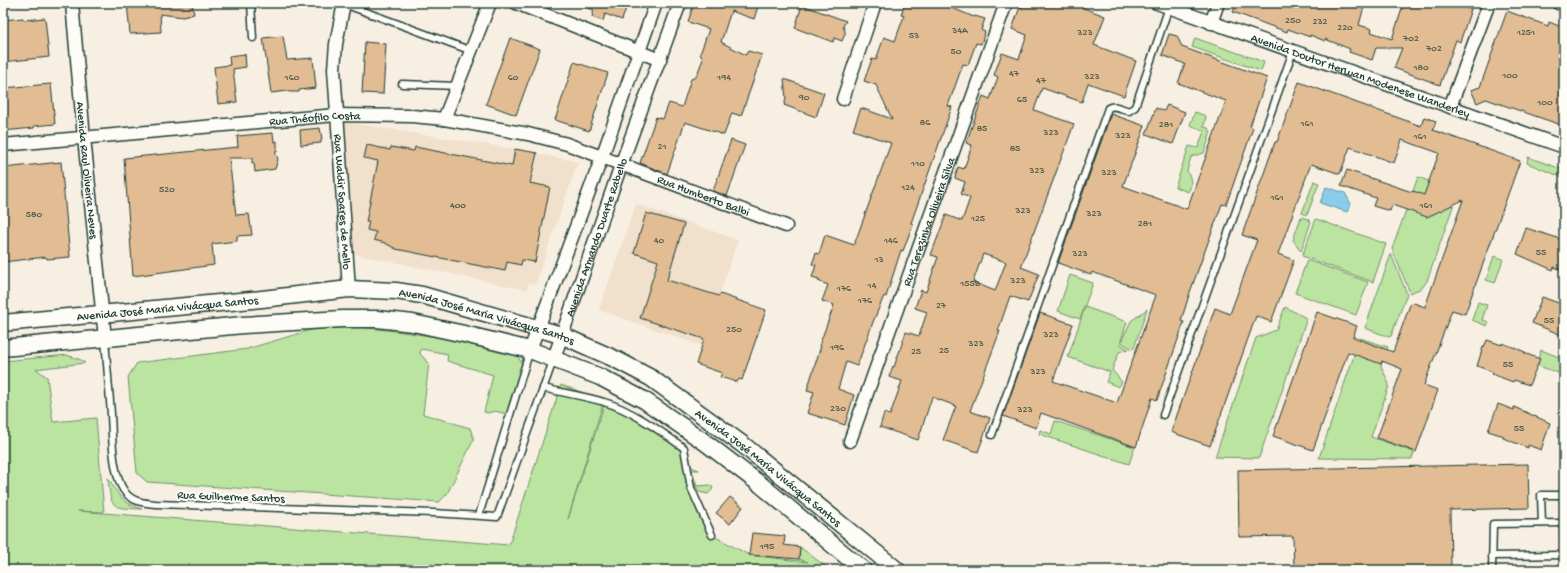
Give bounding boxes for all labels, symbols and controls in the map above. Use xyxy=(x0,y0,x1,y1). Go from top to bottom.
house number: 250 xyxy=(1285,15,1301,27)
house number: 232 xyxy=(1313,16,1328,28)
house number: 220 xyxy=(1337,22,1353,34)
house number: 34A xyxy=(951,25,969,37)
house number: 323 xyxy=(1076,27,1093,39)
house number: 1251 xyxy=(1516,27,1535,39)
house number: 53 xyxy=(909,30,919,42)
street label: Avenida Doutor Herwan Modenese Wanderley xyxy=(1249,32,1471,122)
house number: 702 xyxy=(1402,33,1419,45)
house number: 702 xyxy=(1425,43,1442,55)
house number: 50 xyxy=(951,46,962,58)
house number: 180 xyxy=(1412,62,1429,74)
house number: 47 xyxy=(1009,68,1020,80)
house number: 100 xyxy=(1501,70,1518,82)
house number: 323 xyxy=(1083,71,1100,83)
house number: 160 xyxy=(284,72,300,84)
house number: 60 xyxy=(508,72,519,84)
house number: 194 xyxy=(716,72,731,84)
house number: 47 xyxy=(1036,75,1047,87)
house number: 90 xyxy=(798,92,810,104)
house number: 65 xyxy=(1017,94,1027,106)
house number: 100 xyxy=(1536,97,1553,109)
street label: Avenida Raul Oliveira Neves xyxy=(72,101,100,240)
street label: Rua Théofilo Costa xyxy=(269,110,361,130)
house number: 86 xyxy=(920,117,931,129)
house number: 161 xyxy=(1299,118,1314,130)
house number: 281 xyxy=(1159,119,1173,131)
house number: 85 xyxy=(977,123,987,135)
house number: 323 xyxy=(1042,127,1059,139)
house number: 323 xyxy=(1114,130,1131,142)
house number: 161 xyxy=(1412,131,1427,143)
street label: Rua Waldir Soares de Mello xyxy=(329,134,353,270)
house number: 21 xyxy=(658,141,666,153)
house number: 85 xyxy=(1010,143,1020,155)
street label: Avenida Armando Duarte Rabello xyxy=(564,156,632,319)
street label: Rua Terezinha Oliveira Silva xyxy=(901,156,959,288)
house number: 110 xyxy=(910,158,925,170)
house number: 323 xyxy=(1028,165,1045,177)
house number: 323 xyxy=(1100,167,1117,179)
street label: Rua Humberto Balbi xyxy=(655,173,752,221)
house number: 124 xyxy=(900,182,915,194)
house number: 520 xyxy=(159,184,175,196)
house number: 161 xyxy=(1269,192,1284,204)
house number: 400 xyxy=(450,200,466,212)
house number: 161 xyxy=(1418,200,1433,212)
house number: 323 xyxy=(1014,205,1031,217)
house number: 323 xyxy=(1085,208,1102,220)
house number: 580 xyxy=(26,209,43,221)
house number: 125 xyxy=(970,213,985,225)
house number: 281 xyxy=(1138,218,1152,230)
house number: 40 xyxy=(654,235,665,247)
house number: 146 xyxy=(883,235,899,247)
house number: 55 xyxy=(1536,247,1546,259)
house number: 323 xyxy=(1071,248,1088,260)
house number: 13 xyxy=(873,254,884,266)
house number: 323 xyxy=(1009,275,1026,287)
house number: 155B xyxy=(959,278,981,290)
house number: 14 xyxy=(867,280,877,292)
house number: 176 xyxy=(836,283,852,295)
street label: Avenida José Maria Vivácqua Santos xyxy=(398,287,577,349)
street label: Avenida José Maria Vivácqua Santos xyxy=(76,294,259,325)
house number: 176 xyxy=(857,295,873,307)
house number: 27 xyxy=(936,300,947,312)
house number: 55 xyxy=(1544,315,1554,327)
house number: 250 xyxy=(726,324,742,336)
house number: 323 xyxy=(1042,329,1059,341)
house number: 323 xyxy=(967,338,984,350)
house number: 196 xyxy=(829,342,845,354)
house number: 25 xyxy=(939,345,949,357)
house number: 25 xyxy=(911,346,921,358)
house number: 55 xyxy=(1503,359,1513,371)
house number: 323 xyxy=(1029,366,1046,378)
house number: 230 xyxy=(830,403,846,415)
house number: 323 xyxy=(1016,404,1033,416)
street label: Avenida José Maria Vivácqua Santos xyxy=(691,407,843,531)
house number: 55 xyxy=(1514,423,1524,435)
street label: Rua Guilherme Santos xyxy=(177,489,286,507)
house number: 195 xyxy=(759,541,774,553)

